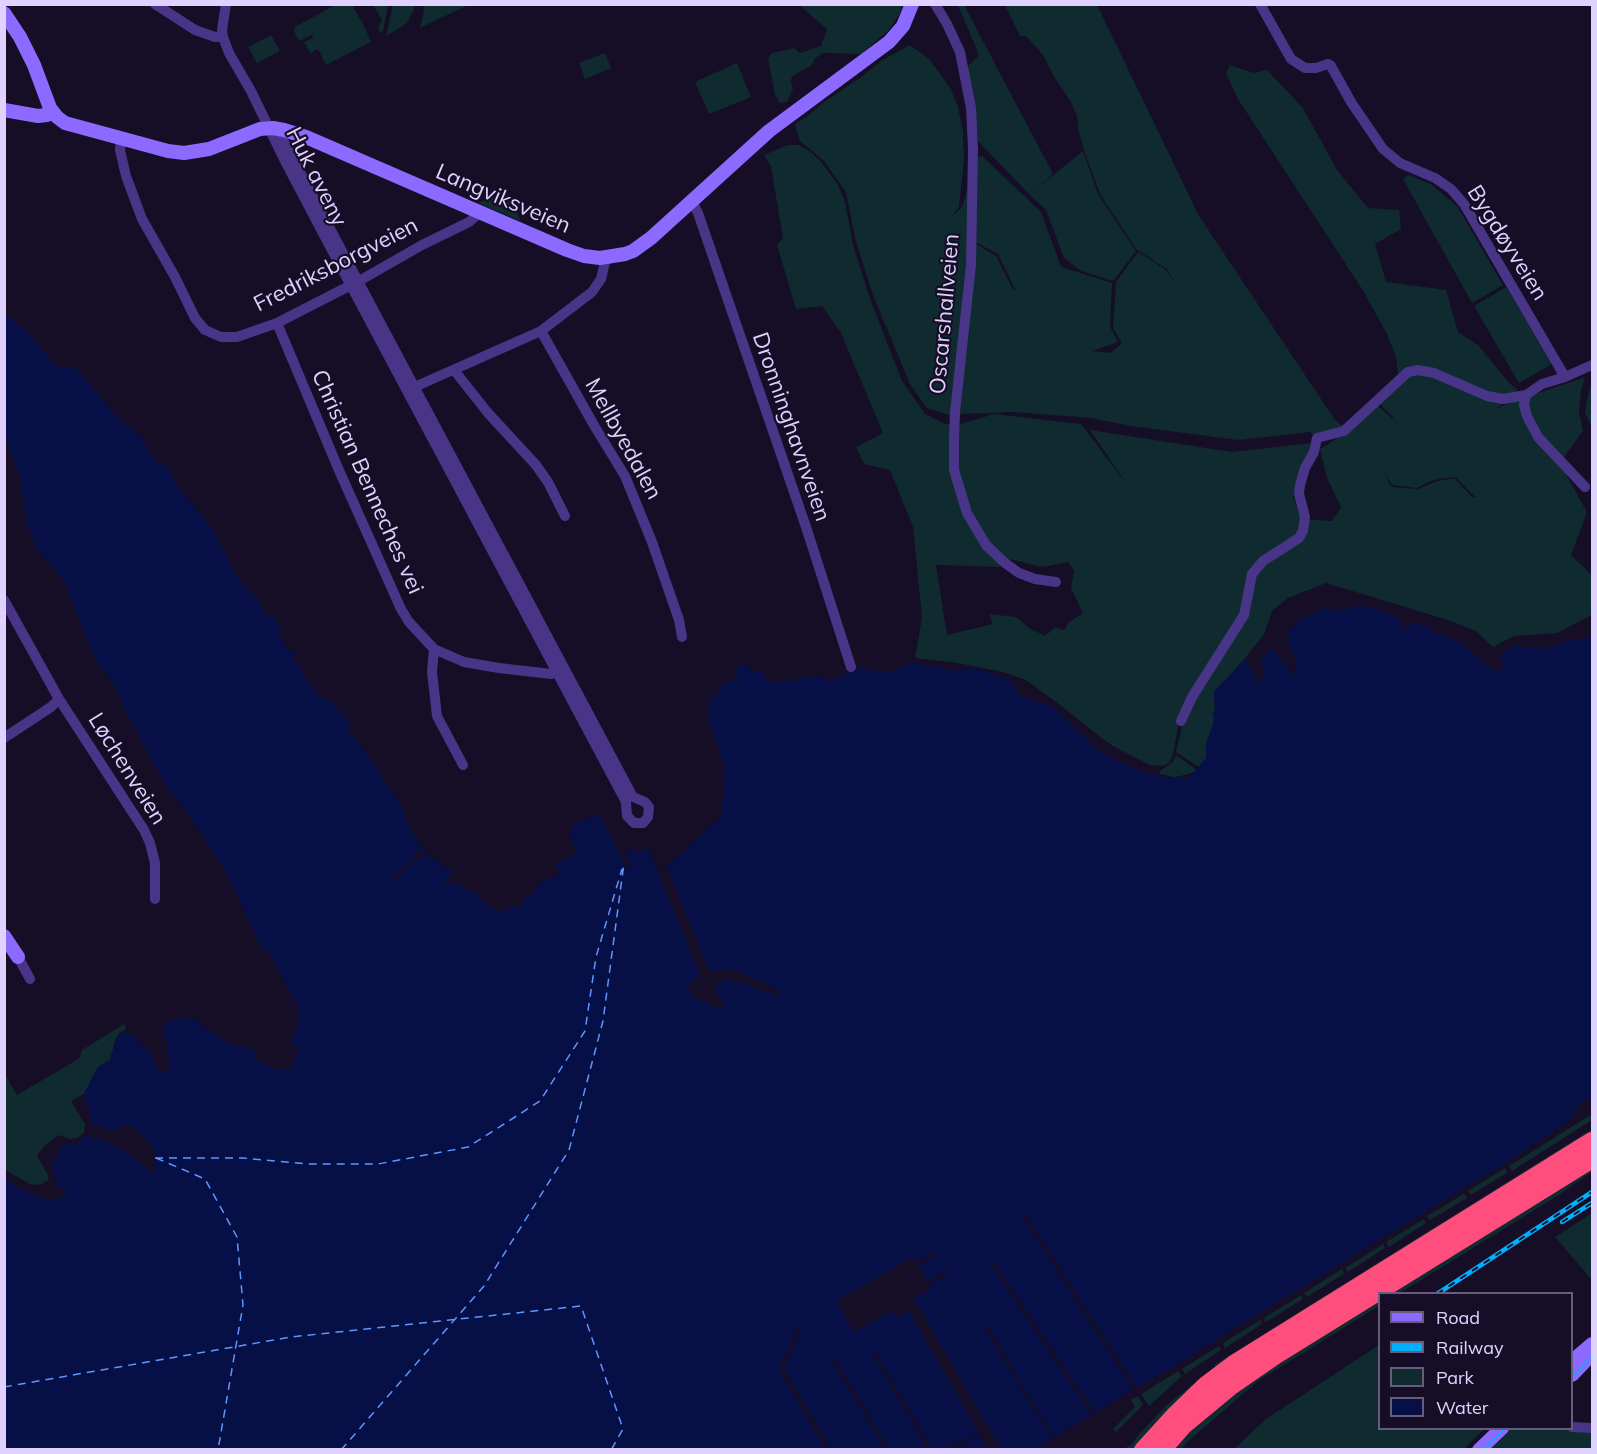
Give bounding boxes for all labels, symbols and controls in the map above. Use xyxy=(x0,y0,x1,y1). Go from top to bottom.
street label: Huk aveny xyxy=(280,123,352,231)
street label: Langviksveien xyxy=(432,159,574,239)
street label: Bygdøyveien xyxy=(1461,181,1553,305)
street label: Fredriksborgveien xyxy=(249,212,423,318)
street label: Oscarshallveien xyxy=(925,233,965,395)
street label: Dronninghavnveien xyxy=(746,329,836,525)
street label: Christian Benneches vei xyxy=(306,366,428,598)
street label: Mellbyedalen xyxy=(579,374,667,504)
street label: Løchenveien xyxy=(82,708,172,830)
legend xyxy=(1378,1292,1573,1430)
text: Road xyxy=(1436,1306,1480,1329)
text: Railway xyxy=(1436,1336,1504,1359)
text: Park xyxy=(1436,1366,1474,1389)
text: Water xyxy=(1436,1396,1488,1419)

